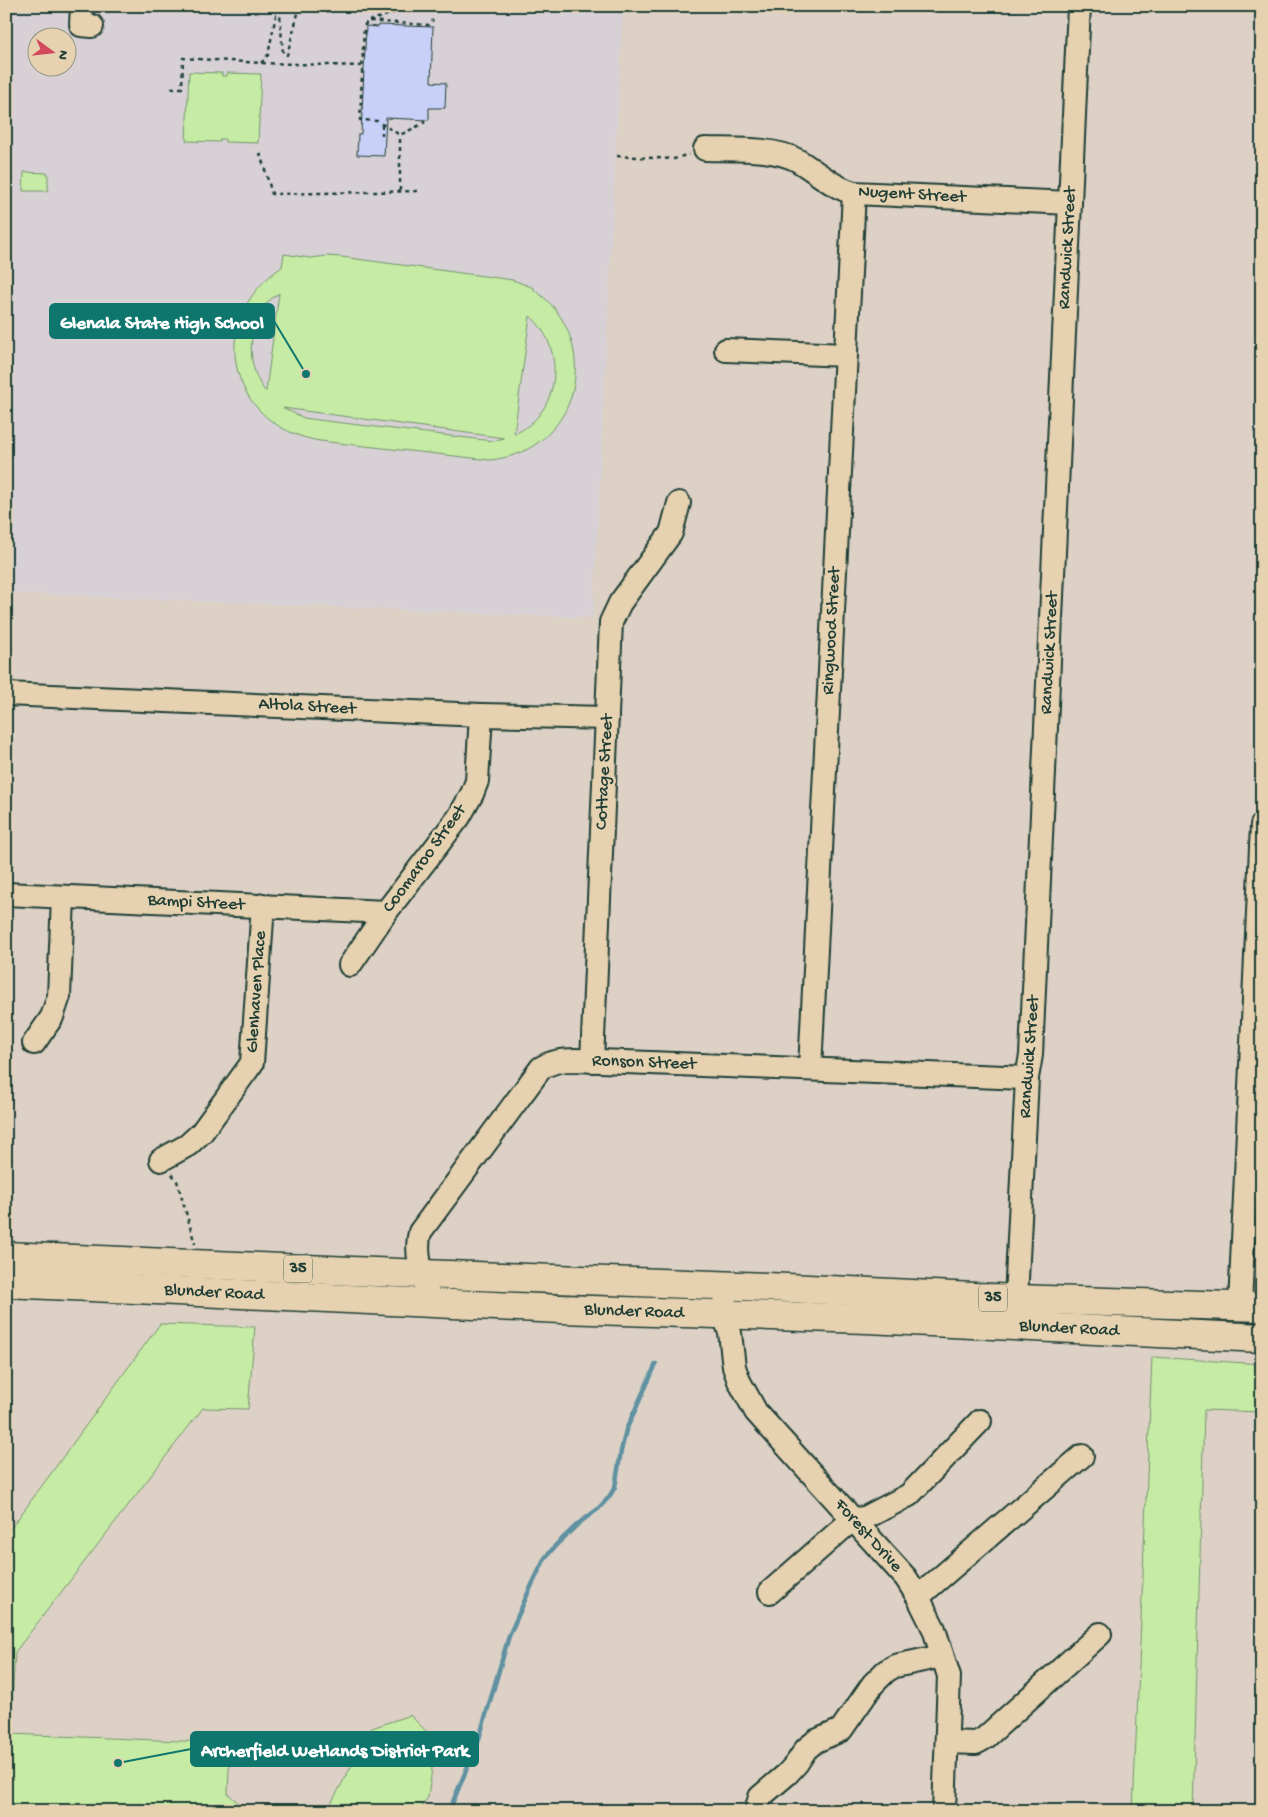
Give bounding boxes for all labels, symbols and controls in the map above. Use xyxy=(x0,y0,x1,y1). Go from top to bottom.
north arrow xyxy=(28,28,78,78)
text: N xyxy=(53,48,72,61)
street label: Nugent Street xyxy=(858,182,968,208)
street label: Randwick Street xyxy=(1054,185,1082,310)
callout: Glenala State High School xyxy=(50,304,274,338)
text: Glenala State High School xyxy=(60,313,264,336)
street label: Ringwood Street xyxy=(818,565,846,695)
street label: Randwick Street xyxy=(1036,590,1064,715)
street label: Altola Street xyxy=(258,694,358,720)
street label: Cottage Street xyxy=(591,712,619,830)
street label: Coomaroo Street xyxy=(379,799,472,917)
street label: Bampi Street xyxy=(146,890,247,916)
street label: Glenhaven Place xyxy=(242,930,272,1054)
street label: Randwick Street xyxy=(1015,993,1045,1119)
street label: Ronson Street xyxy=(592,1051,698,1075)
road number: 35 xyxy=(284,1256,312,1282)
street label: Blunder Road xyxy=(163,1280,266,1306)
road number: 35 xyxy=(979,1285,1007,1312)
street label: Blunder Road xyxy=(583,1300,686,1324)
street label: Blunder Road xyxy=(1018,1316,1121,1342)
street label: Forest Drive xyxy=(829,1494,907,1578)
callout: Archerfield Wetlands District Park xyxy=(191,1732,478,1766)
text: Archerfield Wetlands District Park xyxy=(200,1741,471,1764)

